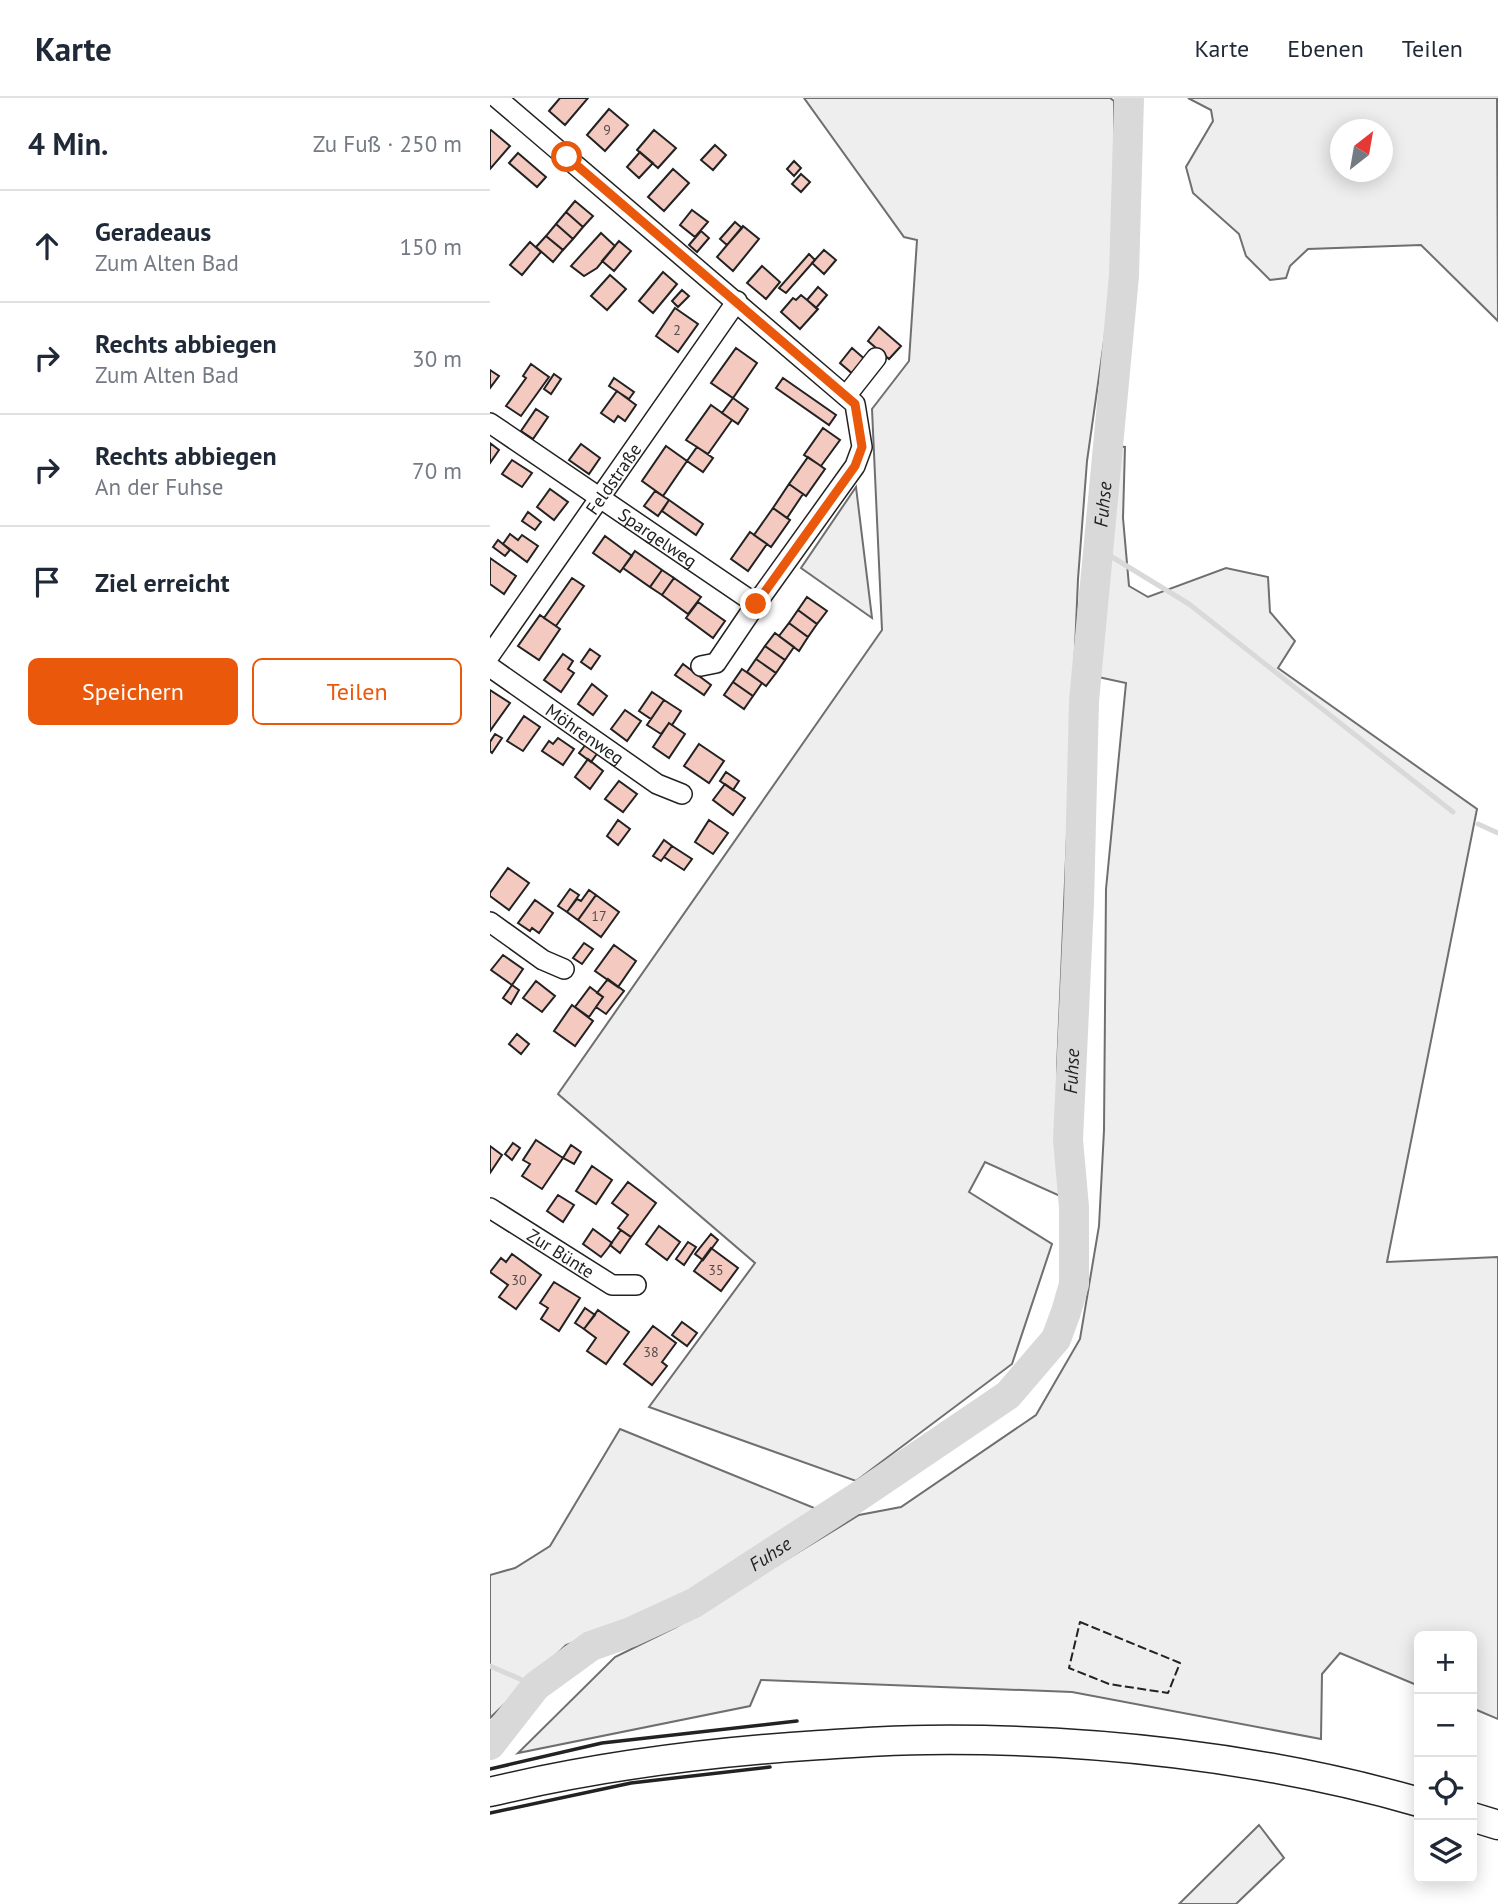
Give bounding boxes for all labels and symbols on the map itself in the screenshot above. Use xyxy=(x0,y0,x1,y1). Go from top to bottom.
north arrow xyxy=(1330,119,1393,182)
house number: 9 xyxy=(603,121,611,139)
route start xyxy=(551,141,582,172)
house number: 2 xyxy=(673,321,681,339)
street label: Feldstraße xyxy=(580,438,646,519)
water label: Fuhse xyxy=(1088,480,1117,528)
street label: Spargelweg xyxy=(614,502,702,572)
route end xyxy=(740,588,771,619)
street label: Möhrenweg xyxy=(541,698,629,769)
house number: 17 xyxy=(591,907,607,925)
water label: Fuhse xyxy=(1058,1048,1084,1095)
street label: Zur Bünte xyxy=(523,1223,599,1283)
house number: 35 xyxy=(708,1261,724,1279)
house number: 30 xyxy=(511,1271,527,1289)
house number: 38 xyxy=(643,1343,659,1361)
water label: Fuhse xyxy=(744,1531,796,1576)

